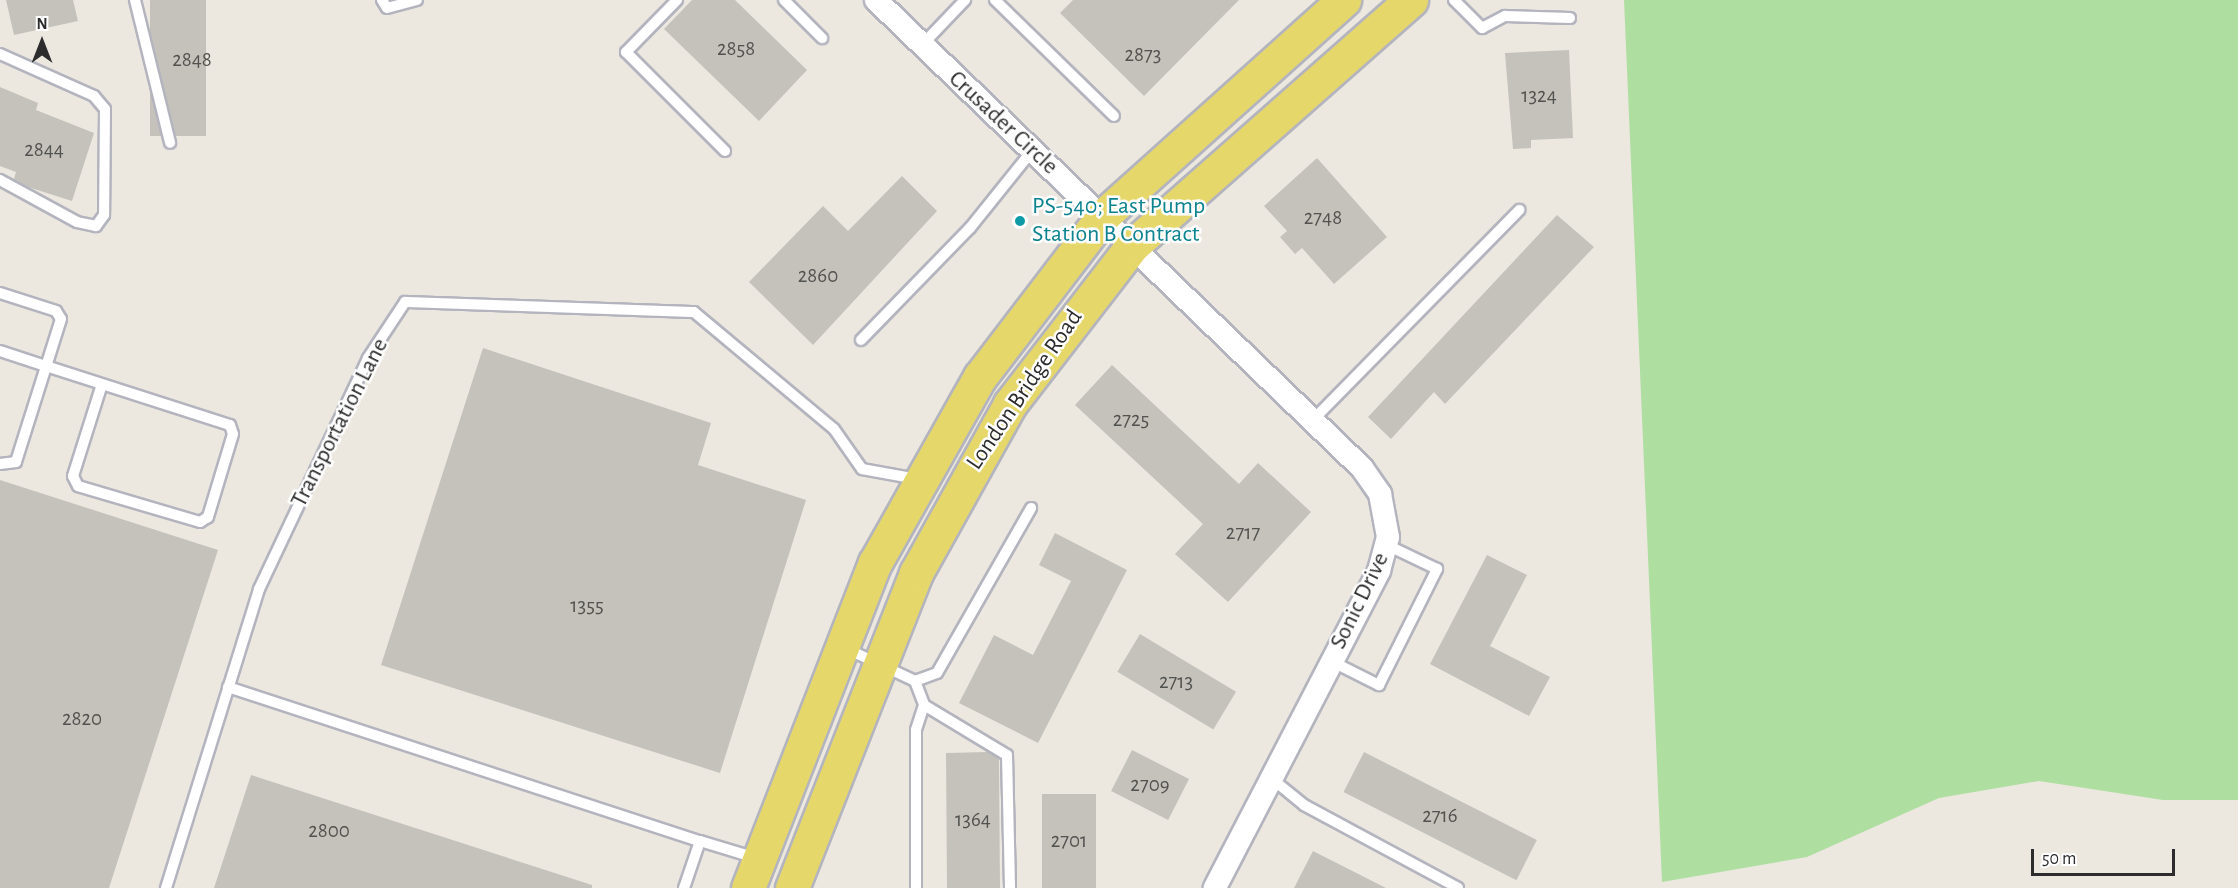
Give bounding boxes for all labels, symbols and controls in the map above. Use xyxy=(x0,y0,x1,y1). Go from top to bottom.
north arrow xyxy=(12,12,72,72)
text: N xyxy=(36,16,48,32)
house number: 2858 xyxy=(717,36,755,62)
house number: 2873 xyxy=(1125,42,1161,68)
house number: 2848 xyxy=(172,47,212,73)
street label: Crusader Circle xyxy=(942,65,1064,181)
house number: 1324 xyxy=(1521,83,1557,109)
house number: 2844 xyxy=(24,137,64,163)
place label: PS-540; East Pump Station B Contract xyxy=(1032,193,1205,249)
house number: 2748 xyxy=(1304,205,1342,231)
marker: PS-540; East Pump Station B Contract xyxy=(1013,214,1027,228)
house number: 2860 xyxy=(798,263,838,289)
street label: London Bridge Road xyxy=(961,304,1089,476)
street label: Transportation Lane xyxy=(285,334,395,512)
house number: 2725 xyxy=(1113,407,1149,433)
house number: 2717 xyxy=(1226,520,1260,546)
street label: Sonic Drive xyxy=(1324,548,1396,654)
house number: 1355 xyxy=(570,593,604,619)
house number: 2713 xyxy=(1159,669,1193,695)
house number: 2820 xyxy=(62,706,102,732)
house number: 2709 xyxy=(1130,772,1170,798)
house number: 2716 xyxy=(1422,803,1458,829)
house number: 1364 xyxy=(955,807,991,833)
house number: 2800 xyxy=(308,818,350,844)
house number: 2701 xyxy=(1051,828,1087,854)
scale bar xyxy=(2034,837,2178,875)
text: 50 m xyxy=(2042,850,2076,868)

